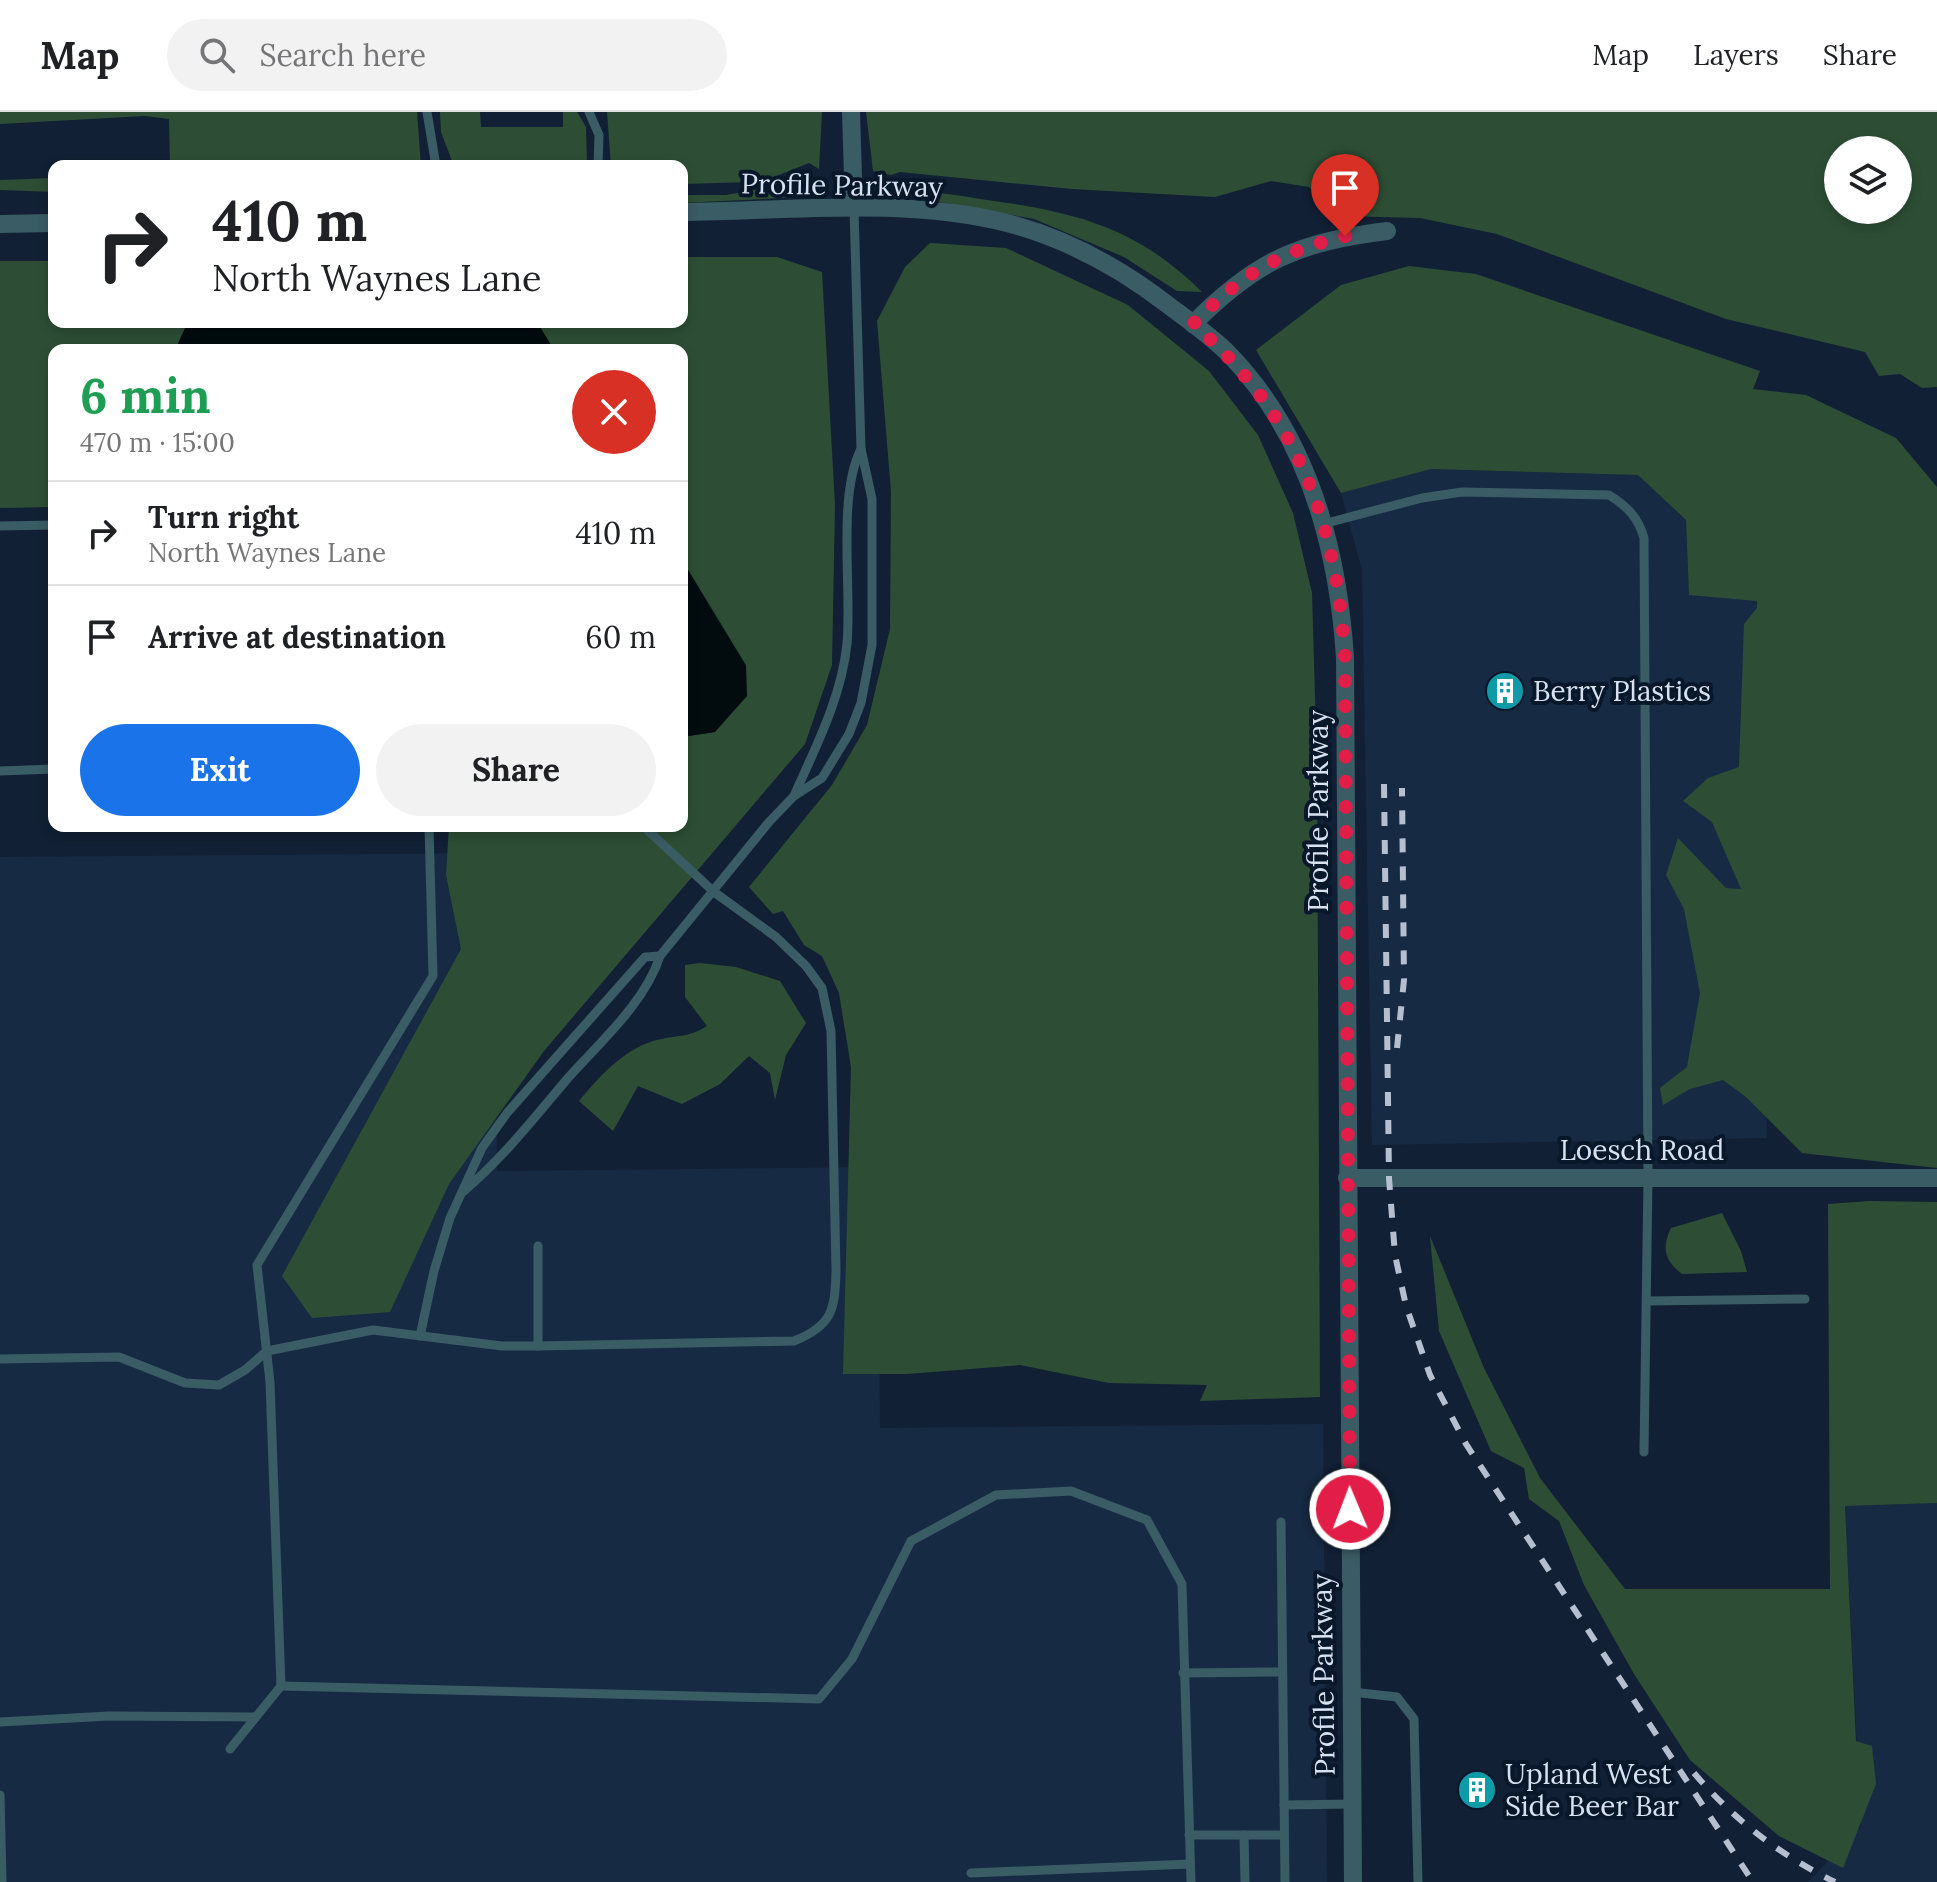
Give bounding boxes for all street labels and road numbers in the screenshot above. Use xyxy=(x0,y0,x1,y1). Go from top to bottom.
street label: Profile Parkway xyxy=(741,165,944,205)
street label: Profile Parkway xyxy=(1300,710,1336,912)
street label: Loesch Road xyxy=(1560,1132,1724,1168)
street label: Profile Parkway xyxy=(1303,1573,1343,1776)

